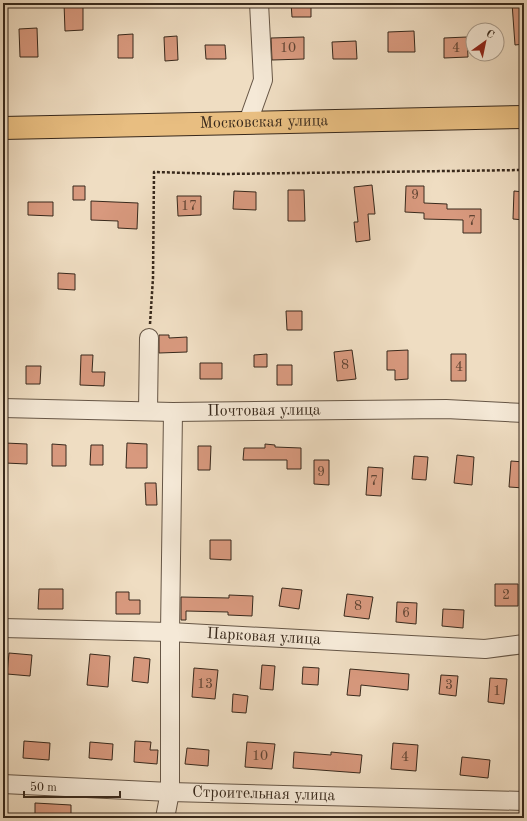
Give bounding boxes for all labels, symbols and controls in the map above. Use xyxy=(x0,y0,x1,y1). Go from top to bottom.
north arrow xyxy=(465,22,505,62)
text: С xyxy=(484,28,496,41)
house number: 10 xyxy=(280,41,296,55)
house number: 4 xyxy=(452,41,460,55)
street label: Московская улица xyxy=(199,113,329,132)
house number: 9 xyxy=(411,188,419,202)
house number: 17 xyxy=(181,199,197,213)
house number: 7 xyxy=(468,214,476,228)
house number: 8 xyxy=(341,358,349,372)
house number: 4 xyxy=(455,360,463,374)
street label: Почтовая улица xyxy=(207,402,321,420)
house number: 9 xyxy=(317,465,325,479)
house number: 7 xyxy=(370,474,378,488)
house number: 2 xyxy=(502,588,510,602)
house number: 8 xyxy=(354,599,362,613)
house number: 6 xyxy=(402,606,410,620)
street label: Парковая улица xyxy=(206,626,321,648)
house number: 13 xyxy=(197,677,213,691)
house number: 3 xyxy=(445,678,453,692)
house number: 1 xyxy=(493,684,501,698)
house number: 10 xyxy=(252,749,268,763)
house number: 4 xyxy=(401,750,409,764)
scale bar xyxy=(24,773,120,799)
text: 50 m xyxy=(30,781,57,794)
street label: Строительная улица xyxy=(192,785,336,804)

